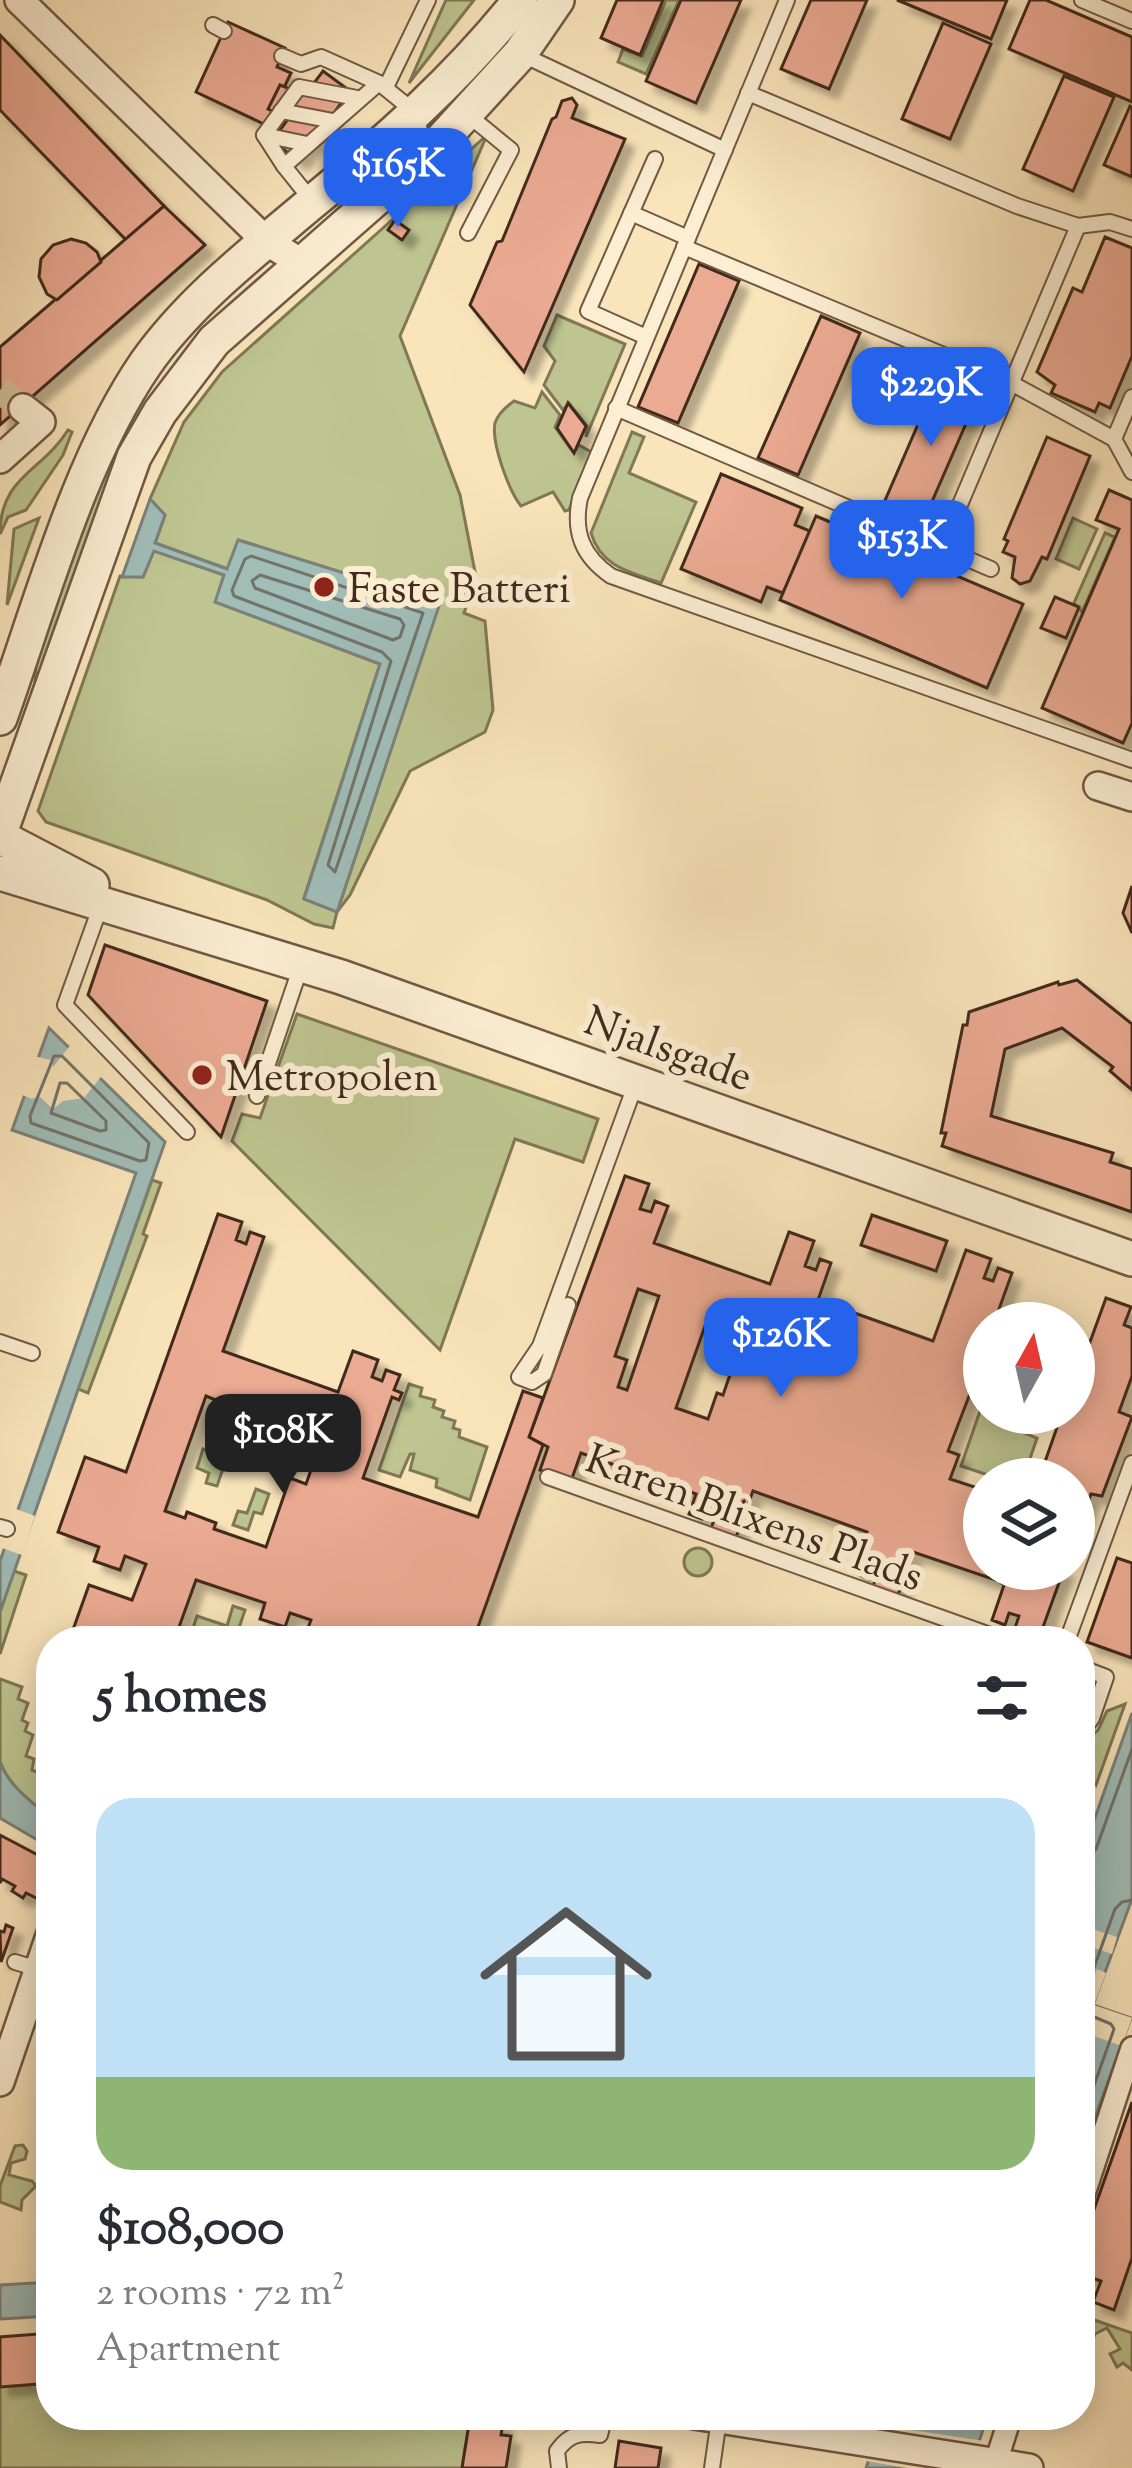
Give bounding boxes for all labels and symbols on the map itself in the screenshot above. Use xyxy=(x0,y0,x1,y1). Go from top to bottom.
pin: $165K xyxy=(314,128,482,230)
pin: $229K xyxy=(847,347,1015,449)
pin: $153K xyxy=(818,500,986,602)
place label: Faste Batteri xyxy=(348,562,571,622)
marker: Faste Batteri xyxy=(311,574,337,600)
street label: Njalsgade xyxy=(575,994,760,1110)
place label: Metropolen xyxy=(226,1050,438,1110)
marker: Metropolen xyxy=(189,1062,215,1088)
pin: $126K xyxy=(697,1298,865,1400)
north arrow xyxy=(963,1302,1095,1434)
pin: $108K xyxy=(199,1394,367,1496)
street label: Karen Blixens Plads xyxy=(576,1432,930,1610)

